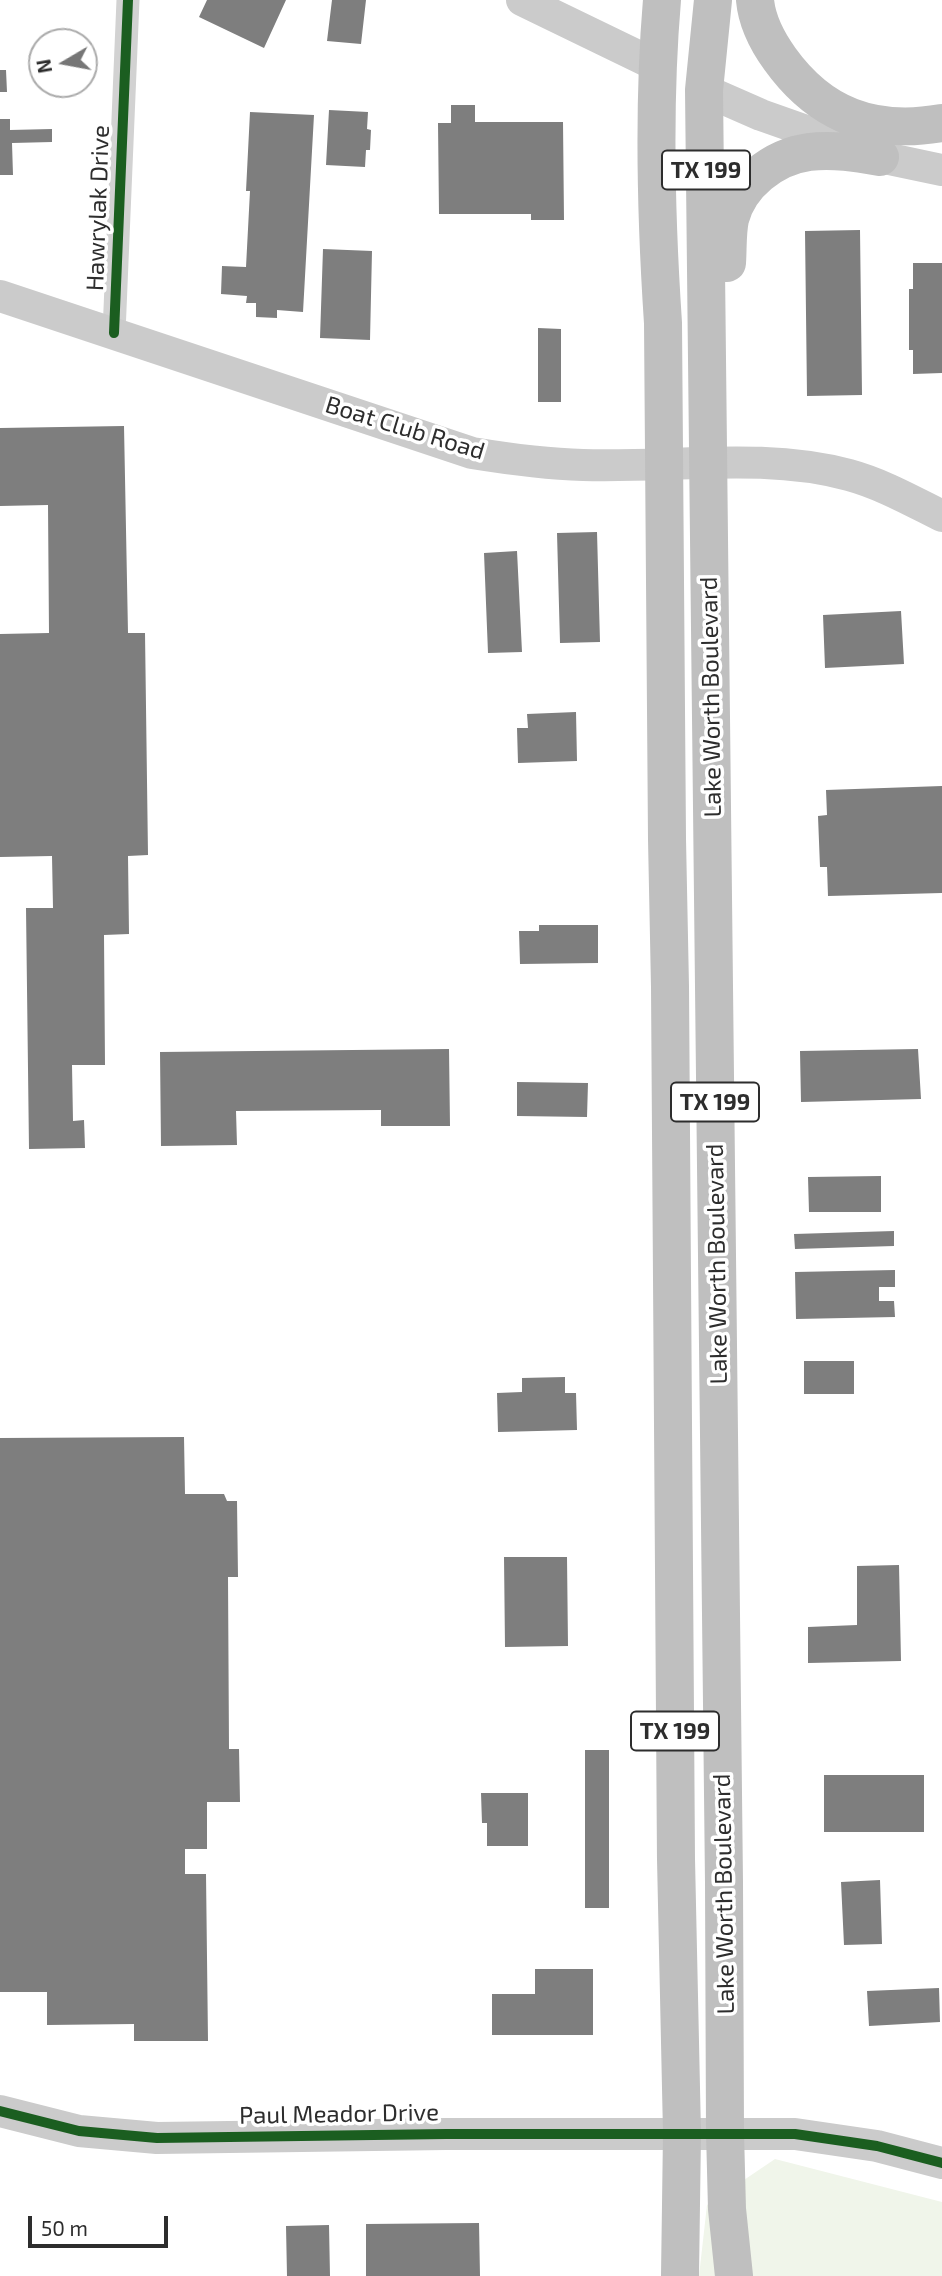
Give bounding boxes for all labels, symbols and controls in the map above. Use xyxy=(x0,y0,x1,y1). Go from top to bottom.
north arrow xyxy=(28,28,98,98)
text: N xyxy=(31,58,56,75)
street label: Hawrylak Drive xyxy=(81,124,115,292)
road number: TX 199 xyxy=(662,150,750,190)
street label: Boat Club Road xyxy=(322,390,488,466)
street label: Lake Worth Boulevard xyxy=(695,576,727,818)
road number: TX 199 xyxy=(671,1082,759,1121)
street label: Lake Worth Boulevard xyxy=(701,1143,733,1385)
road number: TX 199 xyxy=(631,1712,719,1750)
street label: Lake Worth Boulevard xyxy=(708,1773,740,2015)
street label: Paul Meador Drive xyxy=(239,2098,439,2130)
scale bar xyxy=(32,2202,172,2246)
text: 50 m xyxy=(41,2215,88,2240)

